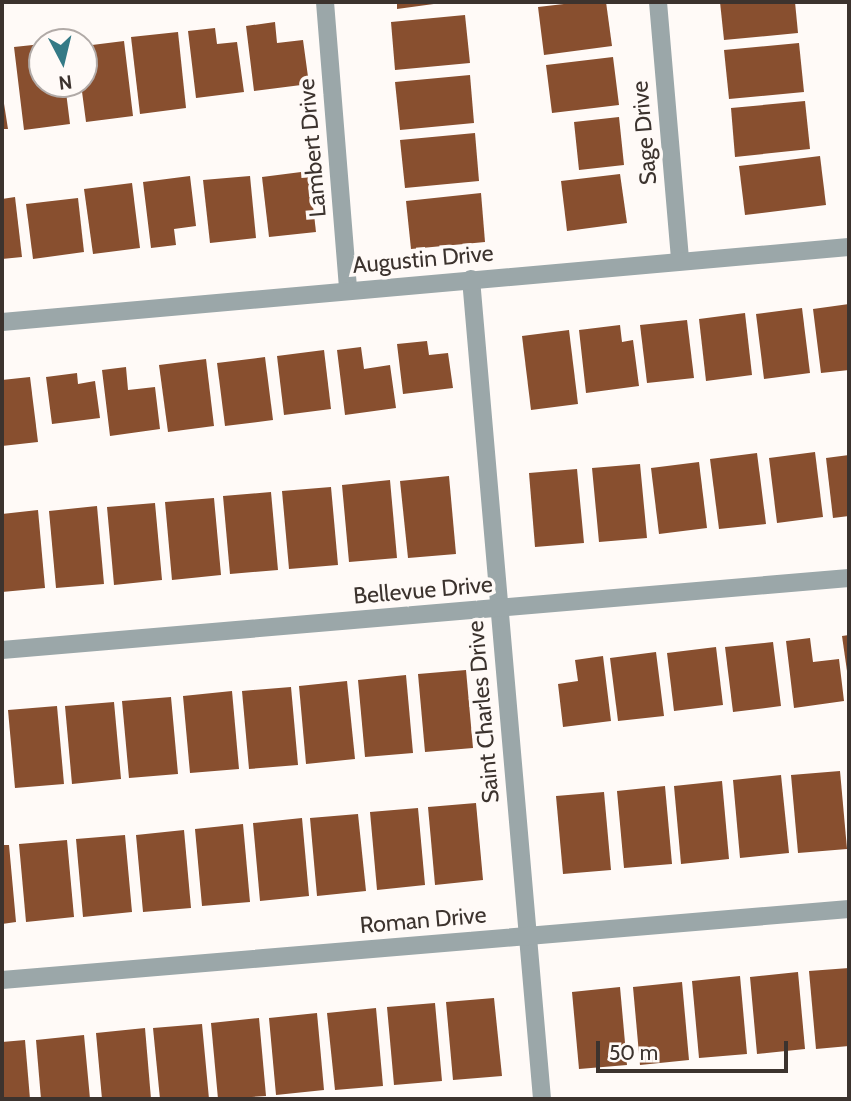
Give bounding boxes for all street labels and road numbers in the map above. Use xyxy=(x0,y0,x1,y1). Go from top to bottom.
street label: Lambert Drive xyxy=(292,78,332,218)
street label: Sage Drive xyxy=(626,80,662,186)
street label: Augustin Drive xyxy=(351,239,495,279)
street label: Bellevue Drive xyxy=(352,570,494,610)
street label: Saint Charles Drive xyxy=(461,620,505,804)
street label: Roman Drive xyxy=(359,901,487,939)

